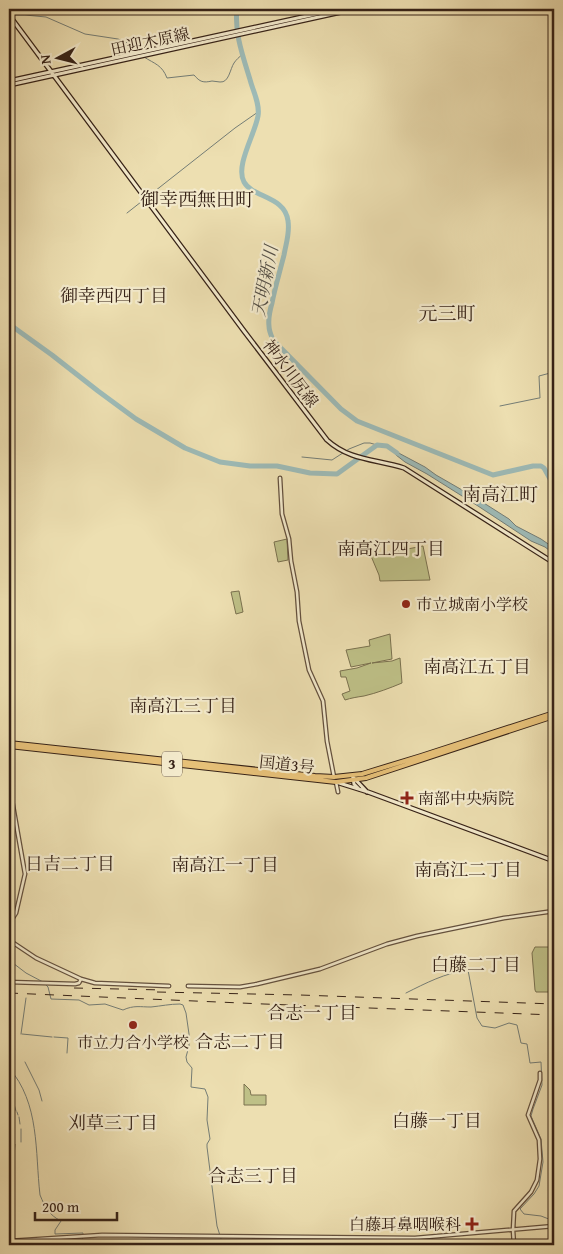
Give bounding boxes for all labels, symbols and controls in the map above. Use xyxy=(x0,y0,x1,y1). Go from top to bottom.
street label: 田迎木原線 xyxy=(108,21,192,61)
north arrow xyxy=(32,32,82,82)
text: N xyxy=(35,53,56,65)
district label: 御幸西無田町 xyxy=(140,185,254,213)
water label: 天明新川 xyxy=(244,241,285,319)
district label: 御幸西四丁目 xyxy=(60,282,168,309)
district label: 元三町 xyxy=(418,299,476,327)
street label: 神水川尻線 xyxy=(257,334,325,412)
district label: 南高江町 xyxy=(462,480,538,508)
district label: 南高江四丁目 xyxy=(337,535,445,562)
place label: 市立城南小学校 xyxy=(416,592,528,616)
marker: 市立城南小学校 xyxy=(400,598,412,610)
district label: 南高江五丁目 xyxy=(423,653,531,680)
district label: 南高江三丁目 xyxy=(129,692,237,719)
street label: 国道3号 xyxy=(258,749,316,779)
road number: 3 xyxy=(162,752,182,776)
place label: 南部中央病院 xyxy=(418,786,514,810)
marker: 南部中央病院 xyxy=(400,791,414,805)
district label: 日吉二丁目 xyxy=(25,850,115,877)
district label: 南高江一丁目 xyxy=(171,851,279,878)
district label: 南高江二丁目 xyxy=(414,856,522,883)
district label: 白藤二丁目 xyxy=(431,951,521,978)
district label: 合志一丁目 xyxy=(267,999,357,1026)
marker: 市立力合小学校 xyxy=(127,1019,139,1031)
district label: 合志二丁目 xyxy=(195,1028,285,1055)
place label: 市立力合小学校 xyxy=(77,1030,189,1054)
district label: 白藤一丁目 xyxy=(392,1107,482,1134)
district label: 刈草三丁目 xyxy=(68,1109,158,1136)
district label: 合志三丁目 xyxy=(208,1162,298,1189)
scale bar xyxy=(35,1189,118,1221)
text: 200 m xyxy=(42,1196,80,1217)
place label: 白藤耳鼻咽喉科 xyxy=(349,1212,461,1236)
marker: 白藤耳鼻咽喉科 xyxy=(465,1217,479,1231)

